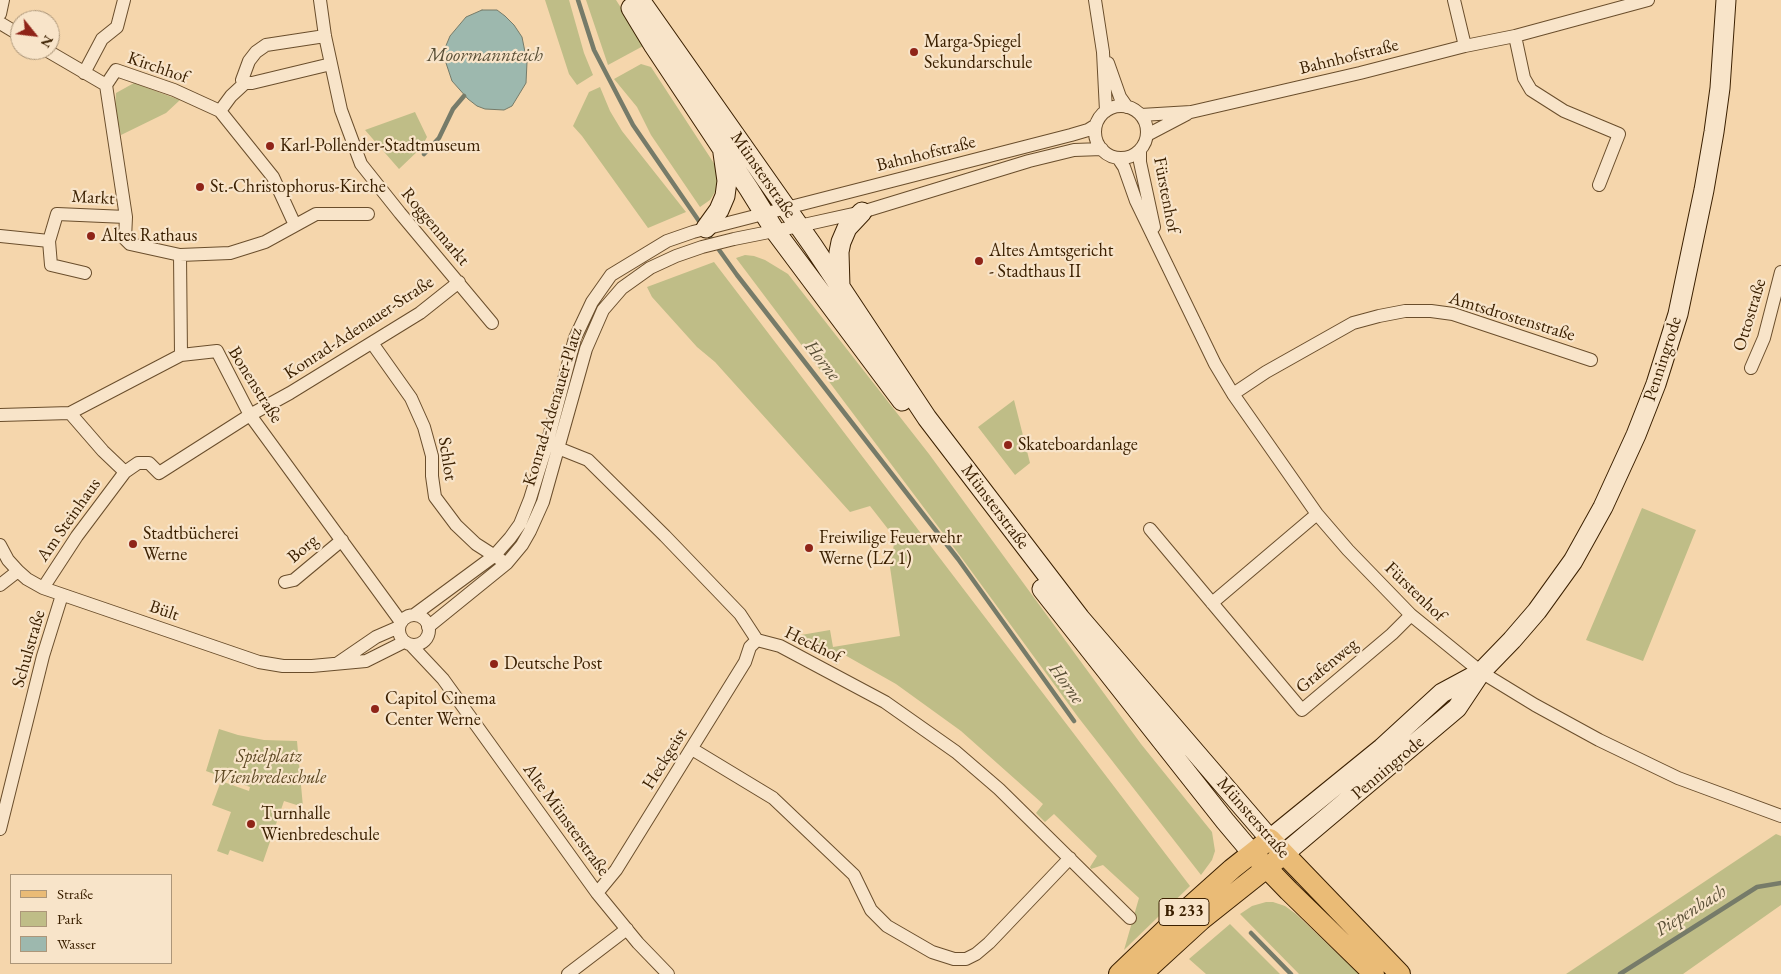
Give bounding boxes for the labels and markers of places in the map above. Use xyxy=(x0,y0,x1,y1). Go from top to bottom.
place label: Marga-Spiegel Sekundarschule xyxy=(924,31,1032,74)
marker: Marga-Spiegel Sekundarschule xyxy=(908,46,920,58)
place label: Karl-Pollender-Stadtmuseum xyxy=(280,135,480,157)
marker: Karl-Pollender-Stadtmuseum xyxy=(264,140,276,152)
place label: St.-Christophorus-Kirche xyxy=(210,176,386,198)
marker: St.-Christophorus-Kirche xyxy=(194,181,206,193)
place label: Altes Rathaus xyxy=(101,225,197,247)
marker: Altes Rathaus xyxy=(85,230,97,242)
place label: Altes Amtsgericht - Stadthaus II xyxy=(989,240,1113,282)
marker: Altes Amtsgericht - Stadthaus II xyxy=(973,255,985,267)
place label: Skateboardanlage xyxy=(1018,434,1138,456)
marker: Skateboardanlage xyxy=(1002,439,1014,451)
place label: Stadtbücherei Werne xyxy=(143,523,239,566)
place label: Freiwilige Feuerwehr Werne (LZ 1) xyxy=(819,527,962,570)
marker: Stadtbücherei Werne xyxy=(127,538,139,550)
marker: Freiwilige Feuerwehr Werne (LZ 1) xyxy=(803,542,815,554)
place label: Deutsche Post xyxy=(504,653,602,675)
marker: Deutsche Post xyxy=(488,658,500,670)
place label: Capitol Cinema Center Werne xyxy=(385,688,496,731)
marker: Capitol Cinema Center Werne xyxy=(369,703,381,715)
place label: Turnhalle Wienbredeschule xyxy=(261,803,380,846)
marker: Turnhalle Wienbredeschule xyxy=(245,818,257,830)

